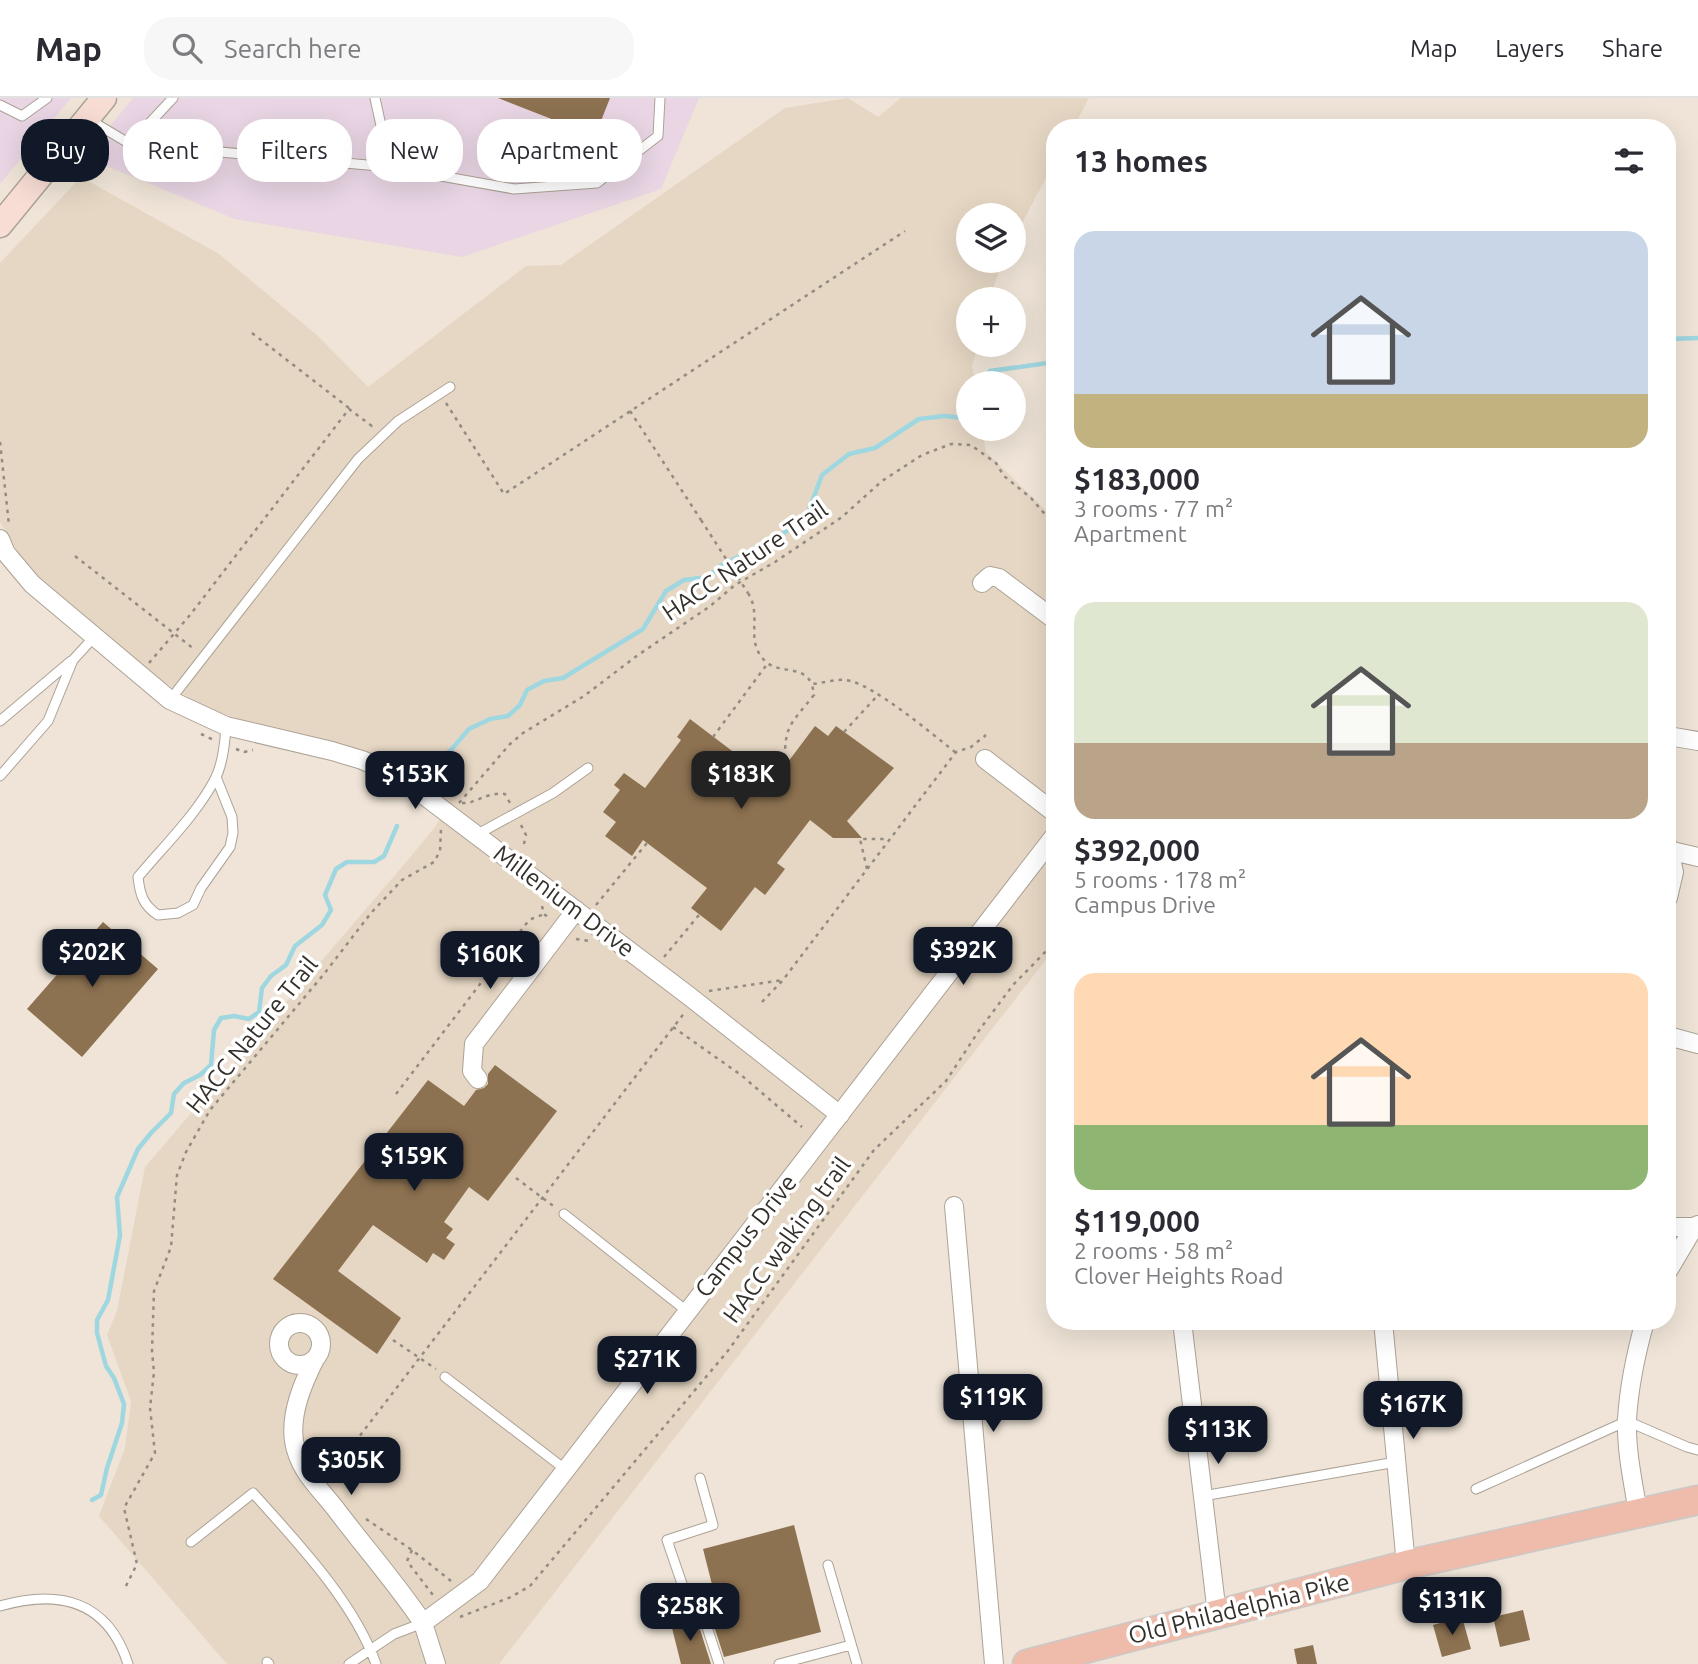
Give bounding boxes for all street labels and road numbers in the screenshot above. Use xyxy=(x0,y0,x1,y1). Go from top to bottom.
street label: HACC Nature Trail xyxy=(657,495,832,626)
street label: Millenium Drive xyxy=(489,839,640,962)
street label: HACC Nature Trail xyxy=(180,951,323,1118)
street label: HACC walking trail xyxy=(718,1152,856,1328)
street label: Campus Drive xyxy=(689,1169,802,1302)
street label: Old Philadelphia Pike xyxy=(1125,1568,1352,1649)

